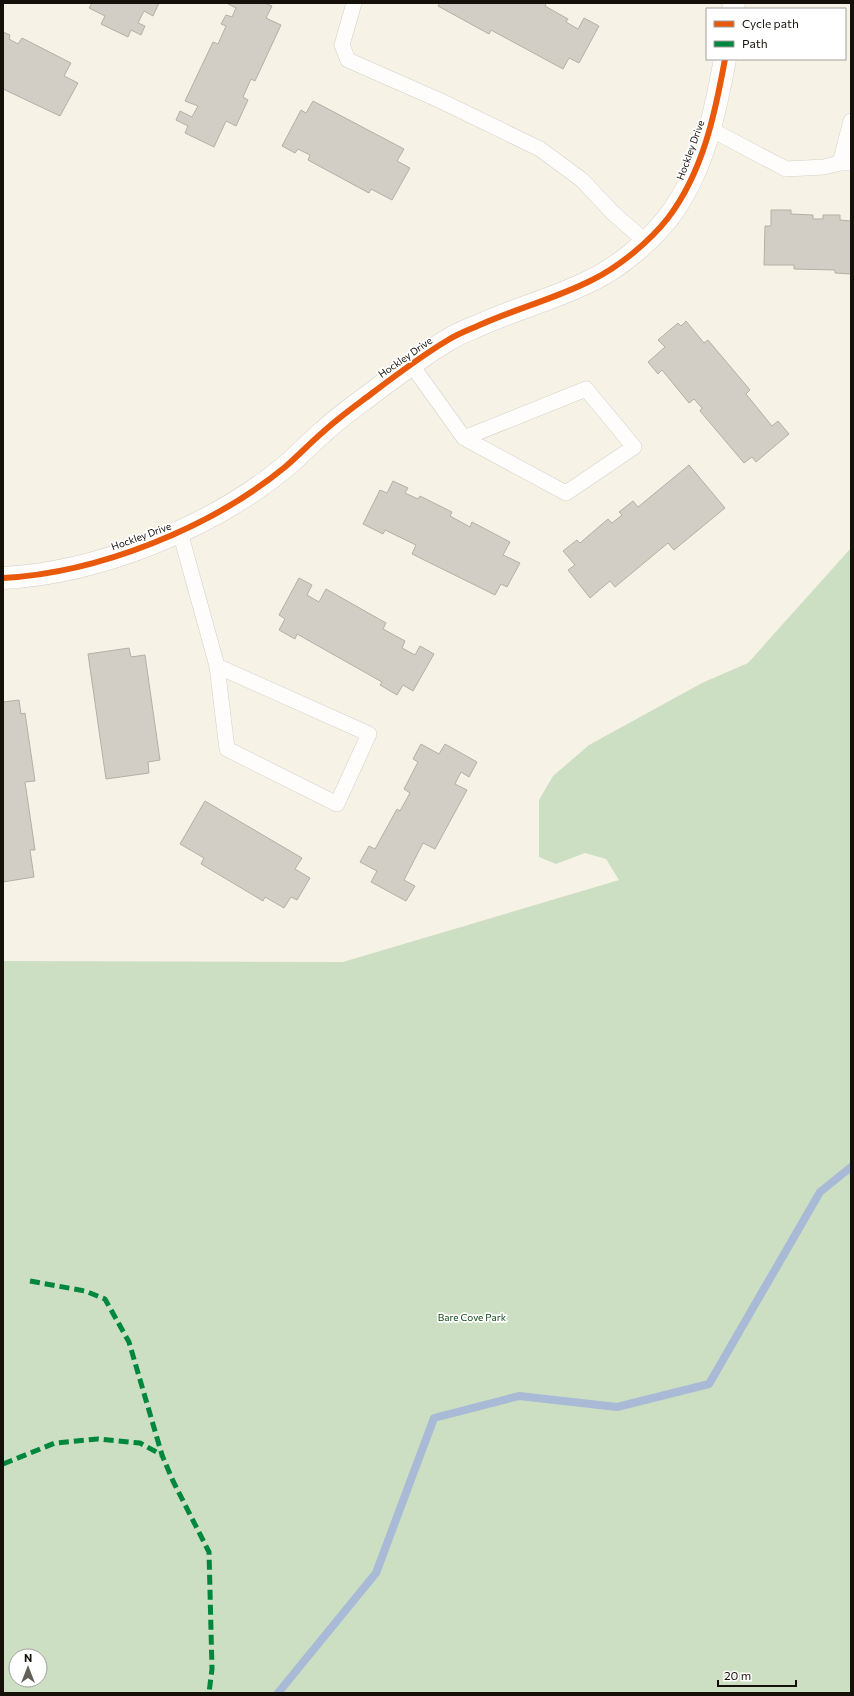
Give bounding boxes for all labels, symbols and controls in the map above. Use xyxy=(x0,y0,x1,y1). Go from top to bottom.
legend xyxy=(706,8,846,60)
text: Cycle path xyxy=(742,16,799,30)
text: Path xyxy=(742,36,768,50)
street label: Hockley Drive xyxy=(674,118,706,182)
street label: Hockley Drive xyxy=(376,334,434,380)
street label: Hockley Drive xyxy=(109,520,173,552)
park label: Bare Cove Park xyxy=(438,1311,507,1323)
north arrow xyxy=(8,1648,48,1688)
text: N xyxy=(24,1651,32,1664)
scale bar xyxy=(718,1662,796,1688)
text: 20 m xyxy=(724,1668,751,1682)

